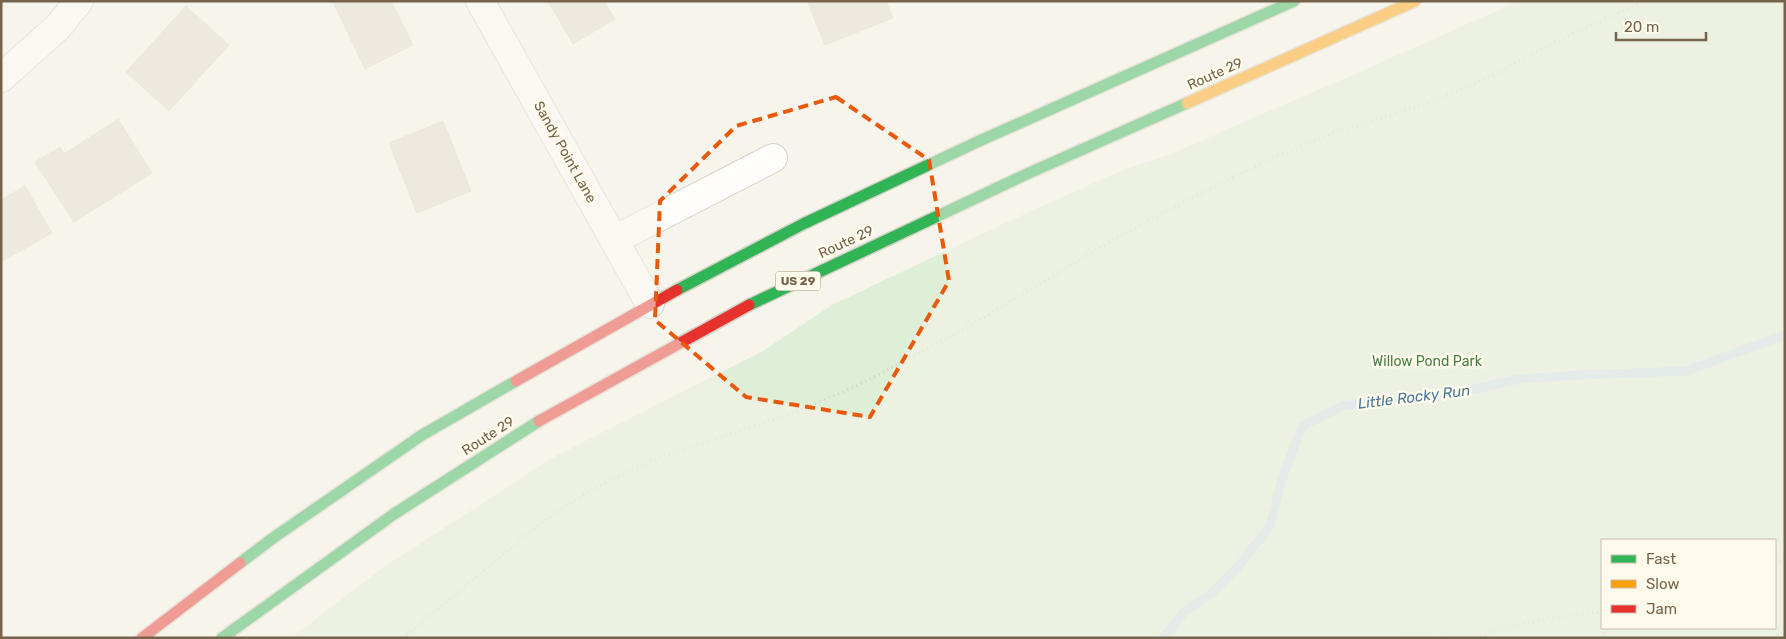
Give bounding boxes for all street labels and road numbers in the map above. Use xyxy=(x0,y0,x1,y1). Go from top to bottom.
street label: Route 29 xyxy=(1185,54,1245,94)
street label: Sandy Point Lane xyxy=(530,98,600,206)
street label: Route 29 xyxy=(816,222,876,262)
road number: US 29 xyxy=(776,272,820,290)
street label: Route 29 xyxy=(459,413,517,459)

